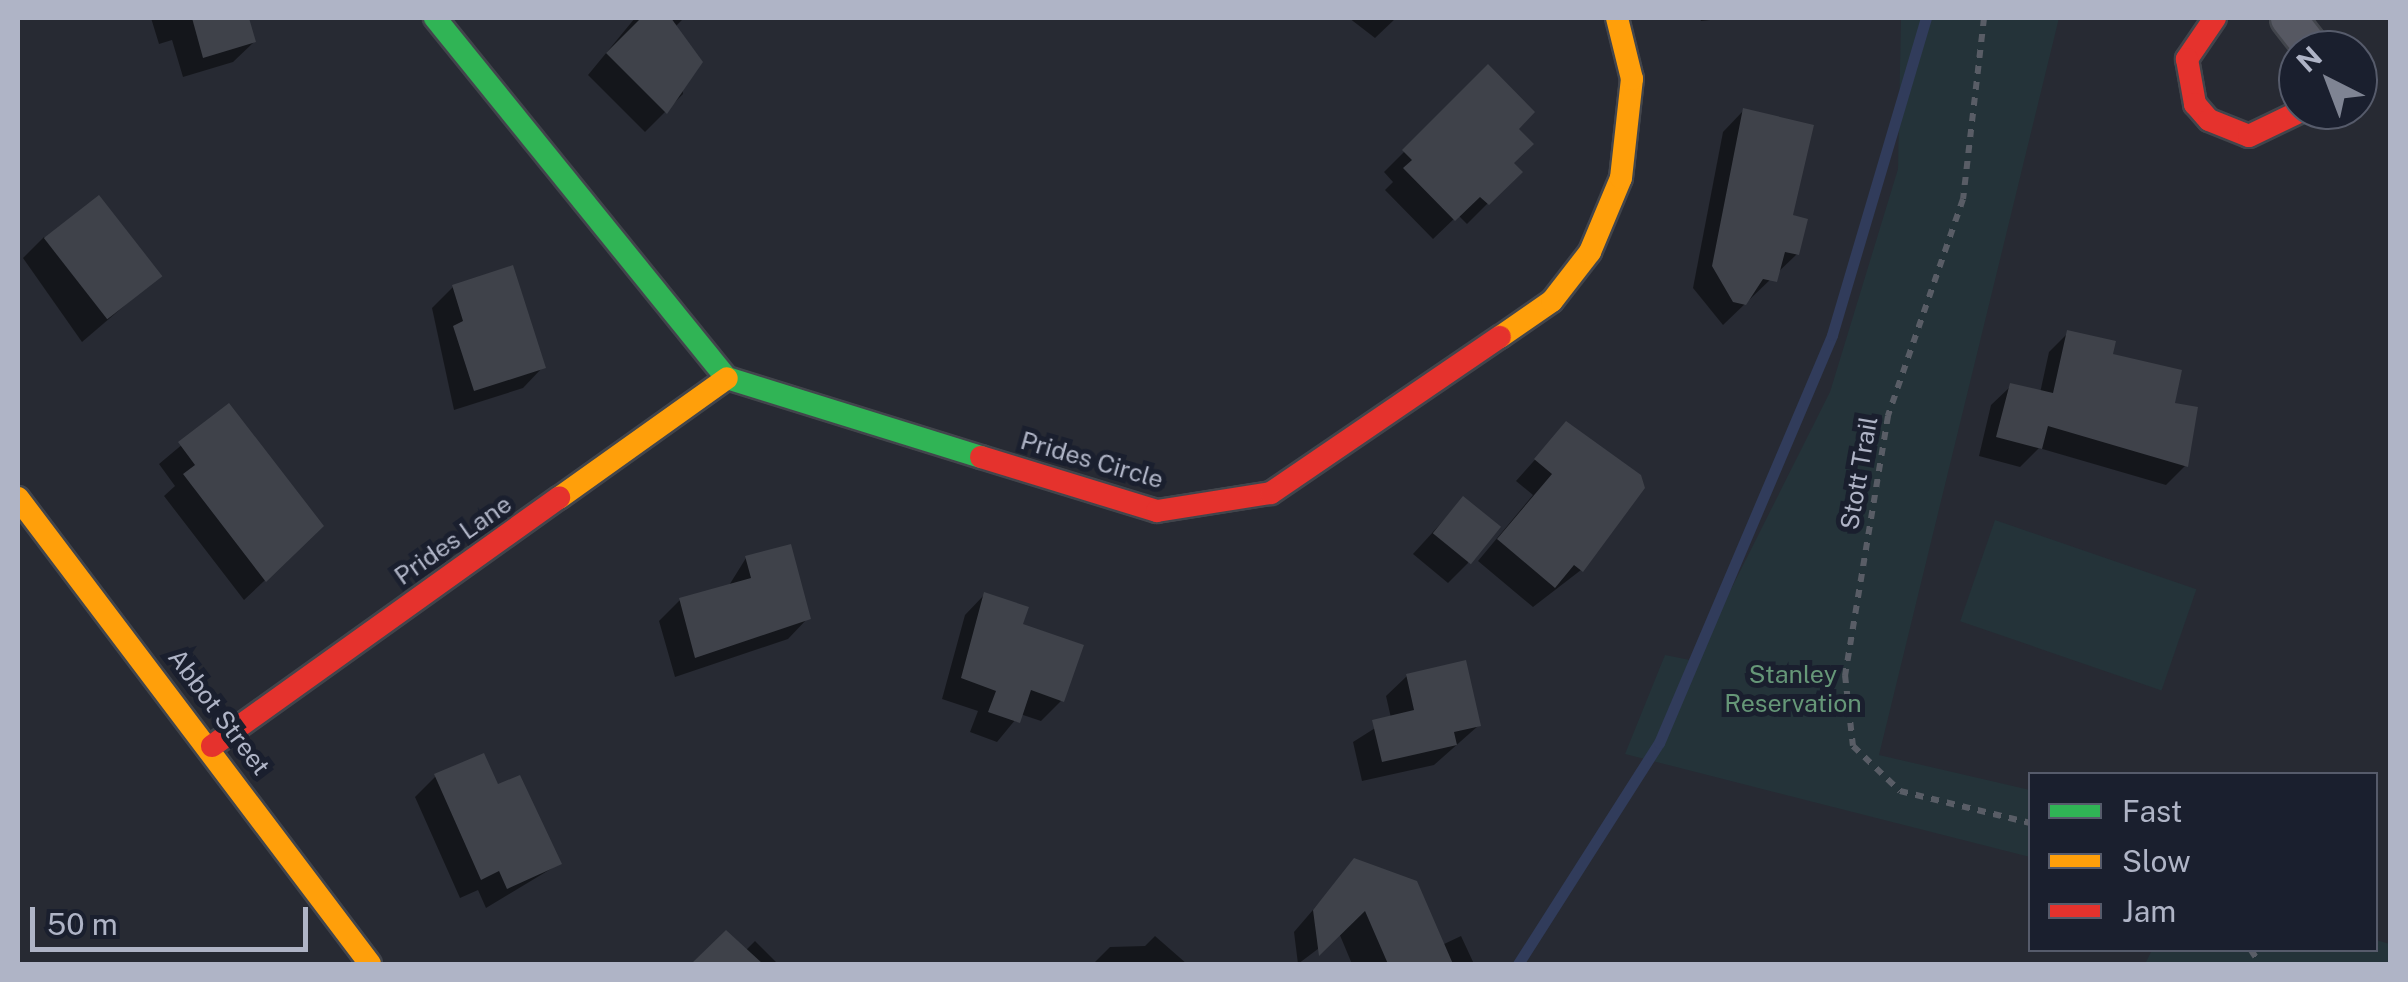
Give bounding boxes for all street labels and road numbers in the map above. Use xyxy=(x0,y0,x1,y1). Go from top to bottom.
street label: Stott Trail xyxy=(1834,414,1884,532)
street label: Prides Circle xyxy=(1017,425,1167,495)
street label: Prides Lane xyxy=(389,489,517,591)
street label: Abbot Street xyxy=(162,643,276,781)

